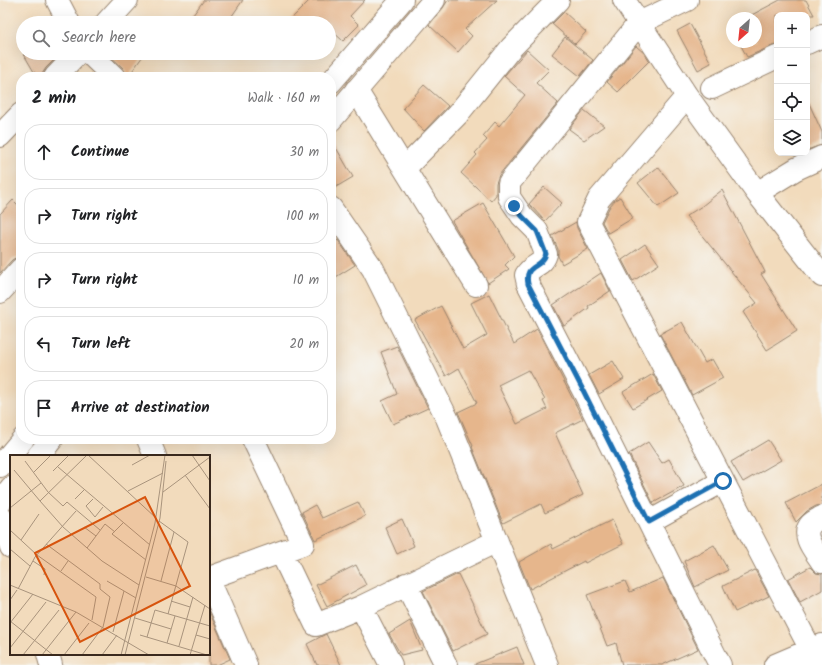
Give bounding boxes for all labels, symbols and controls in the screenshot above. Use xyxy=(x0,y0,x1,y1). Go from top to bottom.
north arrow xyxy=(726,12,762,48)
map controls xyxy=(774,12,810,156)
button: + xyxy=(774,12,810,48)
search box xyxy=(16,16,336,60)
text: Search here xyxy=(62,26,136,50)
icon: search xyxy=(30,27,52,49)
button: − xyxy=(774,48,810,84)
button: locate xyxy=(774,84,810,120)
text: 2 min xyxy=(32,85,76,112)
text: Walk · 160 m xyxy=(248,88,320,109)
button: layers xyxy=(774,120,810,156)
text: Continue xyxy=(71,140,129,164)
icon: ahead xyxy=(33,141,55,163)
text: 30 m xyxy=(290,142,319,163)
route end xyxy=(505,197,523,215)
text: Turn right xyxy=(71,204,138,228)
icon: right xyxy=(33,205,55,227)
text: 100 m xyxy=(286,206,319,227)
text: Turn right xyxy=(71,268,138,292)
icon: right xyxy=(33,269,55,291)
text: 10 m xyxy=(293,270,319,291)
text: Turn left xyxy=(71,332,131,356)
icon: left xyxy=(33,333,55,355)
text: 20 m xyxy=(289,334,319,355)
text: Arrive at destination xyxy=(71,396,210,420)
icon: arrive xyxy=(33,397,55,419)
inset map xyxy=(10,455,210,655)
route start xyxy=(714,472,732,490)

